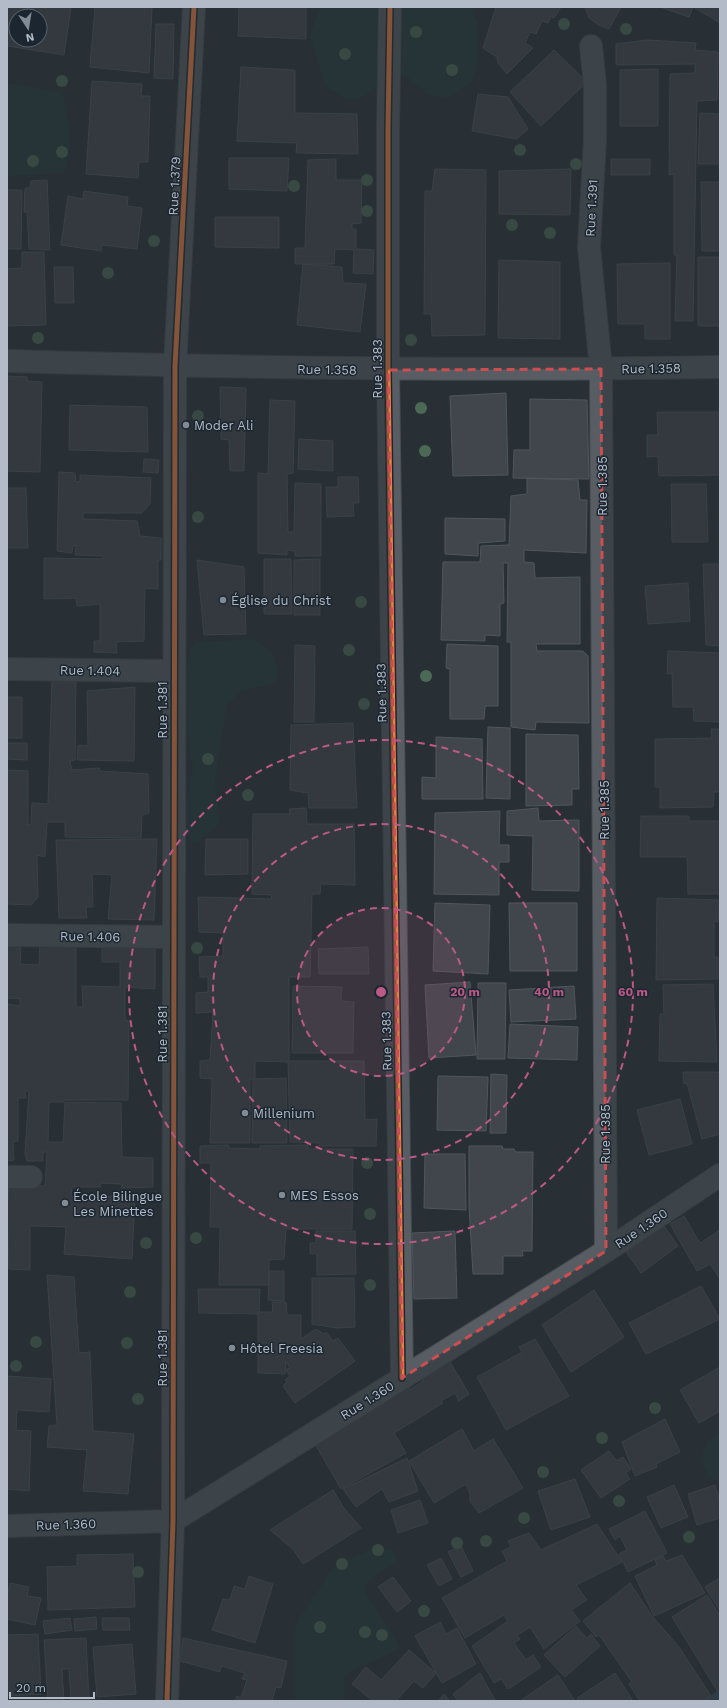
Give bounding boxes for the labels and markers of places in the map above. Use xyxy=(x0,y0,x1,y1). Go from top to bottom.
place label: Moder Ali xyxy=(194,418,253,433)
marker: Moder Ali xyxy=(181,420,191,430)
place label: Église du Christ xyxy=(231,592,332,608)
marker: Église du Christ xyxy=(218,595,228,605)
centre of rings xyxy=(374,985,388,999)
place label: Millenium xyxy=(253,1106,315,1121)
marker: Millenium xyxy=(240,1108,250,1118)
place label: École Bilingue Les Minettes xyxy=(73,1188,162,1219)
place label: MES Essos xyxy=(290,1188,359,1203)
marker: MES Essos xyxy=(277,1190,287,1200)
marker: École Bilingue Les Minettes xyxy=(60,1198,70,1208)
place label: Hôtel Freesia xyxy=(240,1341,324,1356)
marker: Hôtel Freesia xyxy=(227,1343,237,1353)

